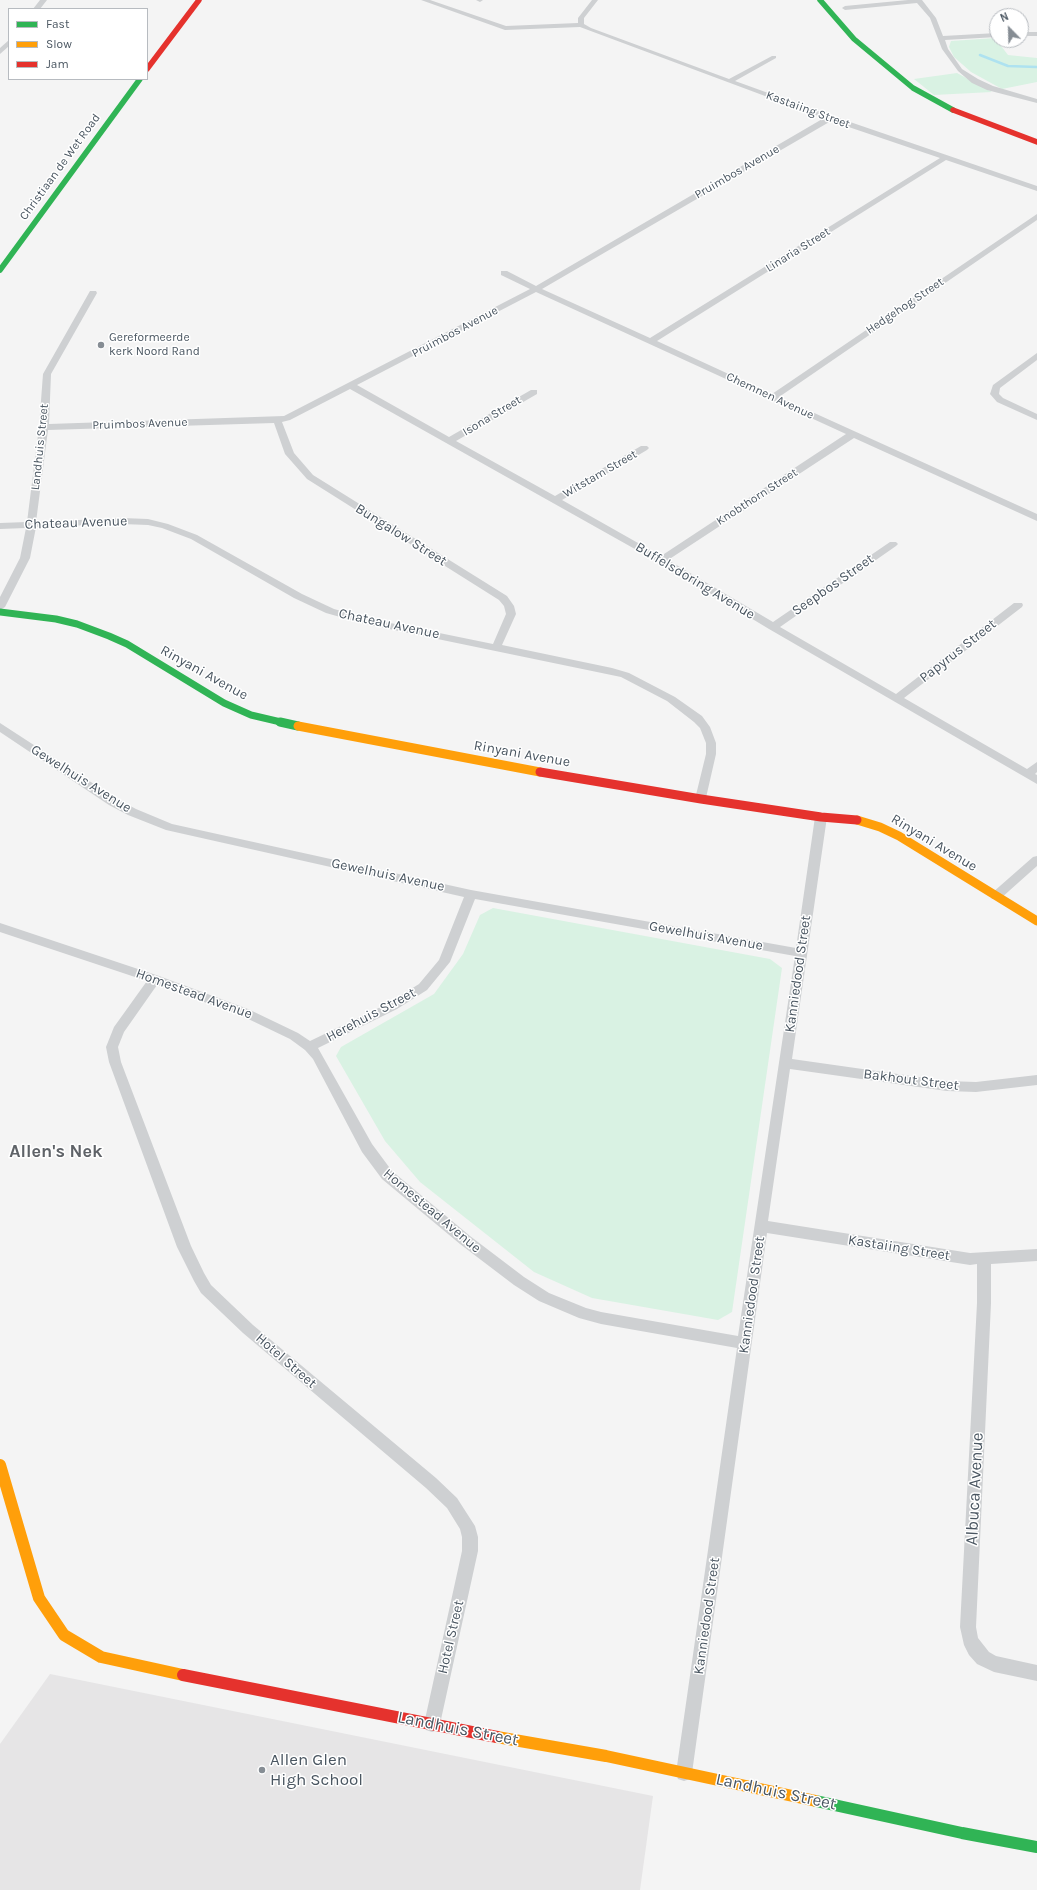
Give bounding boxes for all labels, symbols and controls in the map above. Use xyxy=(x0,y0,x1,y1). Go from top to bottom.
legend xyxy=(8,8,148,80)
north arrow xyxy=(989,8,1029,48)
text: N xyxy=(998,10,1011,25)
text: Fast xyxy=(46,17,69,31)
text: Slow xyxy=(46,37,72,51)
text: Jam xyxy=(46,57,69,71)
street label: Kastaiing Street xyxy=(764,88,852,132)
street label: Christiaan de Wet Road xyxy=(17,111,103,223)
street label: Pruimbos Avenue xyxy=(692,142,782,202)
street label: Linaria Street xyxy=(763,224,833,276)
street label: Hedgehog Street xyxy=(863,275,947,337)
street label: Pruimbos Avenue xyxy=(410,303,500,361)
place label: Gereformeerde kerk Noord Rand xyxy=(109,331,200,359)
marker: Gereformeerde kerk Noord Rand xyxy=(96,340,106,350)
street label: Chemnen Avenue xyxy=(724,369,816,423)
street label: Isona Street xyxy=(460,393,524,439)
street label: Landhuis Street xyxy=(28,403,52,491)
street label: Pruimbos Avenue xyxy=(92,415,188,433)
street label: Witstam Street xyxy=(560,447,640,501)
street label: Knobthorn Street xyxy=(714,465,800,529)
street label: Bungalow Street xyxy=(352,500,450,570)
street label: Chateau Avenue xyxy=(24,513,128,533)
street label: Buffelsdoring Avenue xyxy=(632,539,758,623)
street label: Seepbos Street xyxy=(789,551,877,619)
street label: Chateau Avenue xyxy=(337,605,441,643)
street label: Papyrus Street xyxy=(916,616,1000,686)
street label: Rinyani Avenue xyxy=(157,642,251,704)
street label: Rinyani Avenue xyxy=(473,737,571,771)
street label: Gewelhuis Avenue xyxy=(28,741,134,817)
street label: Rinyani Avenue xyxy=(888,811,980,875)
street label: Gewelhuis Avenue xyxy=(330,855,446,895)
street label: Kanniedood Street xyxy=(781,914,815,1034)
street label: Gewelhuis Avenue xyxy=(648,918,764,954)
street label: Homestead Avenue xyxy=(134,965,254,1023)
street label: Herehuis Street xyxy=(323,984,419,1046)
street label: Bakhout Street xyxy=(862,1066,960,1094)
district label: Allen's Nek xyxy=(9,1141,103,1163)
street label: Homestead Avenue xyxy=(380,1165,484,1257)
street label: Kastaiing Street xyxy=(847,1232,951,1264)
street label: Kanniedood Street xyxy=(735,1235,769,1355)
street label: Hotel Street xyxy=(252,1330,320,1392)
street label: Albuca Avenue xyxy=(962,1432,988,1546)
street label: Kanniedood Street xyxy=(690,1556,724,1676)
street label: Hotel Street xyxy=(434,1599,468,1675)
street label: Landhuis Street xyxy=(396,1707,520,1751)
place label: Allen Glen High School xyxy=(270,1750,363,1790)
marker: Allen Glen High School xyxy=(257,1765,267,1775)
street label: Landhuis Street xyxy=(714,1769,838,1815)

